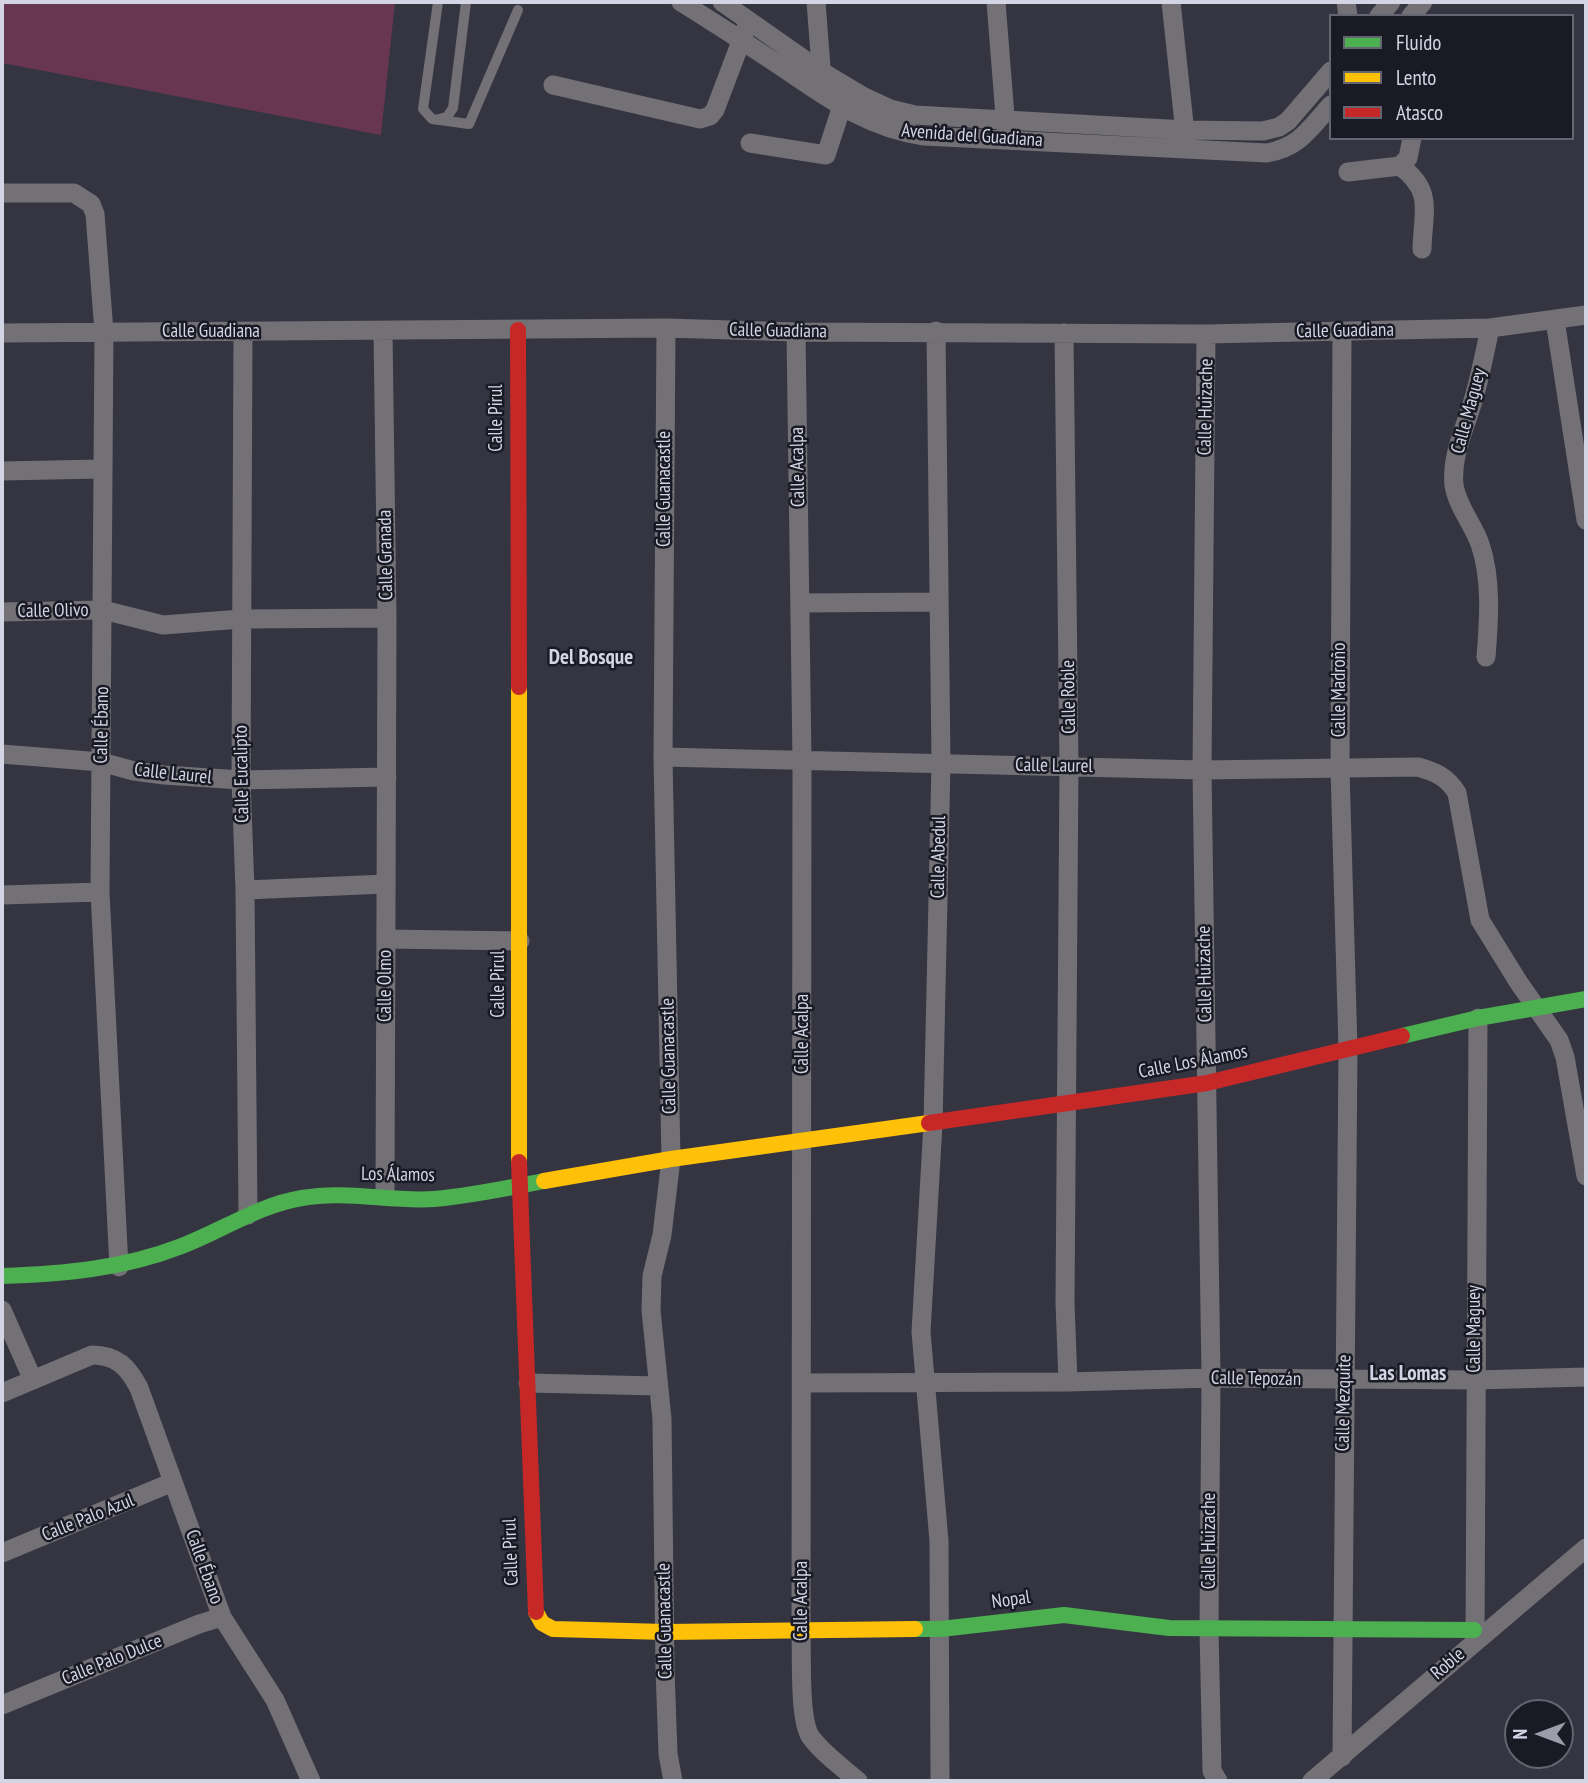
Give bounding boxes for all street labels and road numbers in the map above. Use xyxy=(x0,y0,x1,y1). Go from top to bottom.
street label: Avenida del Guadiana xyxy=(901,120,1043,152)
street label: Calle Guadiana xyxy=(729,319,827,343)
street label: Calle Guadiana xyxy=(1296,319,1394,343)
street label: Calle Guadiana xyxy=(162,321,260,343)
street label: Calle Huizache xyxy=(1194,358,1218,456)
street label: Calle Maguey xyxy=(1447,366,1491,456)
street label: Calle Pirul xyxy=(486,384,508,452)
street label: Calle Acalpa xyxy=(786,427,810,507)
street label: Calle Guanacastle xyxy=(654,431,676,547)
street label: Calle Granada xyxy=(374,509,398,601)
street label: Calle Olivo xyxy=(17,599,89,623)
street label: Calle Madroño xyxy=(1329,643,1351,737)
street label: Calle Roble xyxy=(1057,660,1081,734)
street label: Calle Ébano xyxy=(90,686,114,764)
street label: Calle Eucalipto xyxy=(230,725,254,823)
street label: Calle Laurel xyxy=(1015,754,1093,778)
street label: Calle Laurel xyxy=(133,759,213,789)
street label: Calle Abedul xyxy=(927,815,951,899)
street label: Calle Huizache xyxy=(1193,925,1217,1023)
street label: Calle Olmo xyxy=(375,950,397,1022)
street label: Calle Pirul xyxy=(488,950,510,1018)
street label: Calle Acalpa xyxy=(792,994,814,1074)
street label: Calle Guanacastle xyxy=(657,998,681,1114)
street label: Calle Los Álamos xyxy=(1137,1040,1249,1084)
street label: Los Álamos xyxy=(361,1163,435,1187)
street label: Calle Maguey xyxy=(1464,1285,1486,1373)
street label: Calle Mezquite xyxy=(1332,1354,1356,1452)
street label: Calle Tepozán xyxy=(1211,1367,1301,1391)
street label: Calle Palo Azul xyxy=(39,1489,137,1547)
street label: Calle Huizache xyxy=(1199,1493,1221,1589)
street label: Calle Pirul xyxy=(498,1518,524,1586)
street label: Calle Ébano xyxy=(180,1527,228,1607)
street label: Calle Acalpa xyxy=(791,1561,813,1641)
street label: Calle Guanacastle xyxy=(653,1563,677,1679)
street label: Nopal xyxy=(990,1586,1032,1614)
street label: Calle Palo Dulce xyxy=(59,1630,165,1690)
street label: Roble xyxy=(1427,1643,1469,1685)

